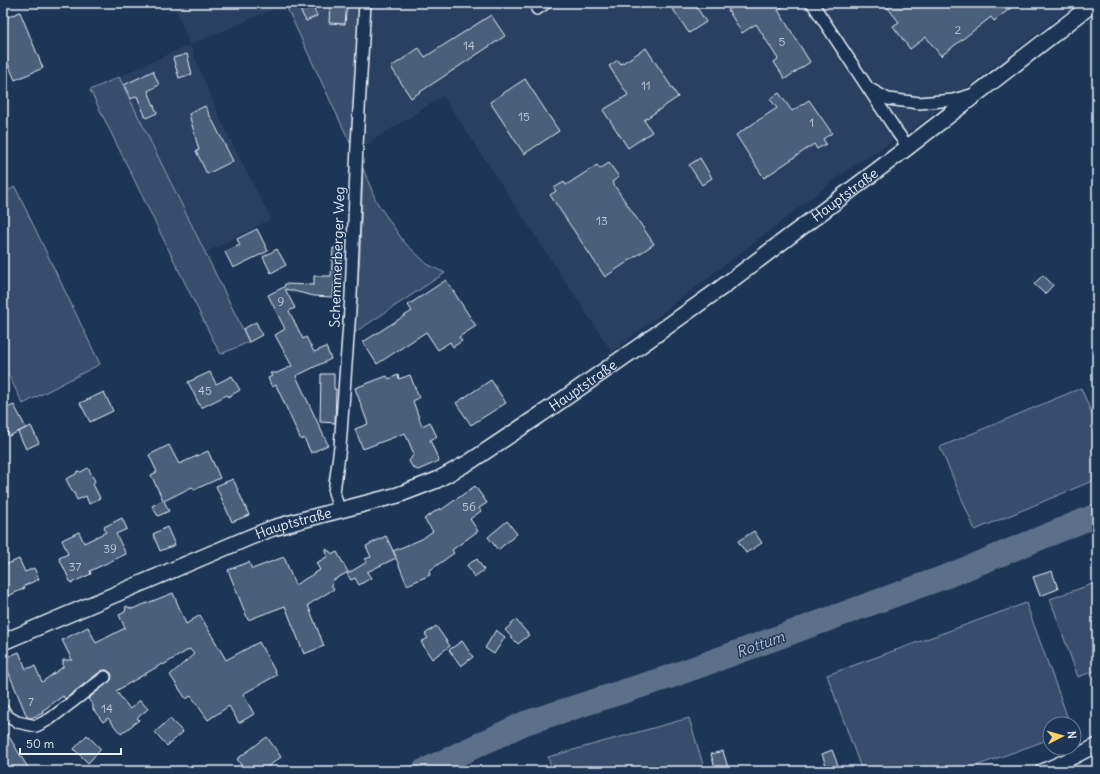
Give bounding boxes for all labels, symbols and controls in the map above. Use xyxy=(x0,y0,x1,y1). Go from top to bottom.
house number: 2 xyxy=(955,22,962,37)
house number: 5 xyxy=(779,34,786,49)
house number: 14 xyxy=(463,38,475,53)
house number: 11 xyxy=(641,78,651,93)
house number: 15 xyxy=(518,109,530,124)
house number: 1 xyxy=(810,115,814,130)
street label: Hauptstraße xyxy=(808,164,881,226)
street label: Schemmerberger Weg xyxy=(326,186,348,328)
house number: 13 xyxy=(596,213,608,228)
house number: 9 xyxy=(278,294,285,309)
street label: Hauptstraße xyxy=(545,356,620,415)
house number: 45 xyxy=(198,383,212,398)
house number: 56 xyxy=(462,499,476,514)
street label: Hauptstraße xyxy=(253,504,333,543)
house number: 39 xyxy=(103,541,117,556)
house number: 37 xyxy=(69,559,81,574)
water label: Rottum xyxy=(733,626,787,661)
house number: 7 xyxy=(28,694,34,709)
house number: 14 xyxy=(101,701,113,716)
north arrow xyxy=(1042,716,1082,756)
scale bar xyxy=(20,730,121,756)
text: N xyxy=(1065,730,1079,739)
text: 50 m xyxy=(26,736,55,751)

